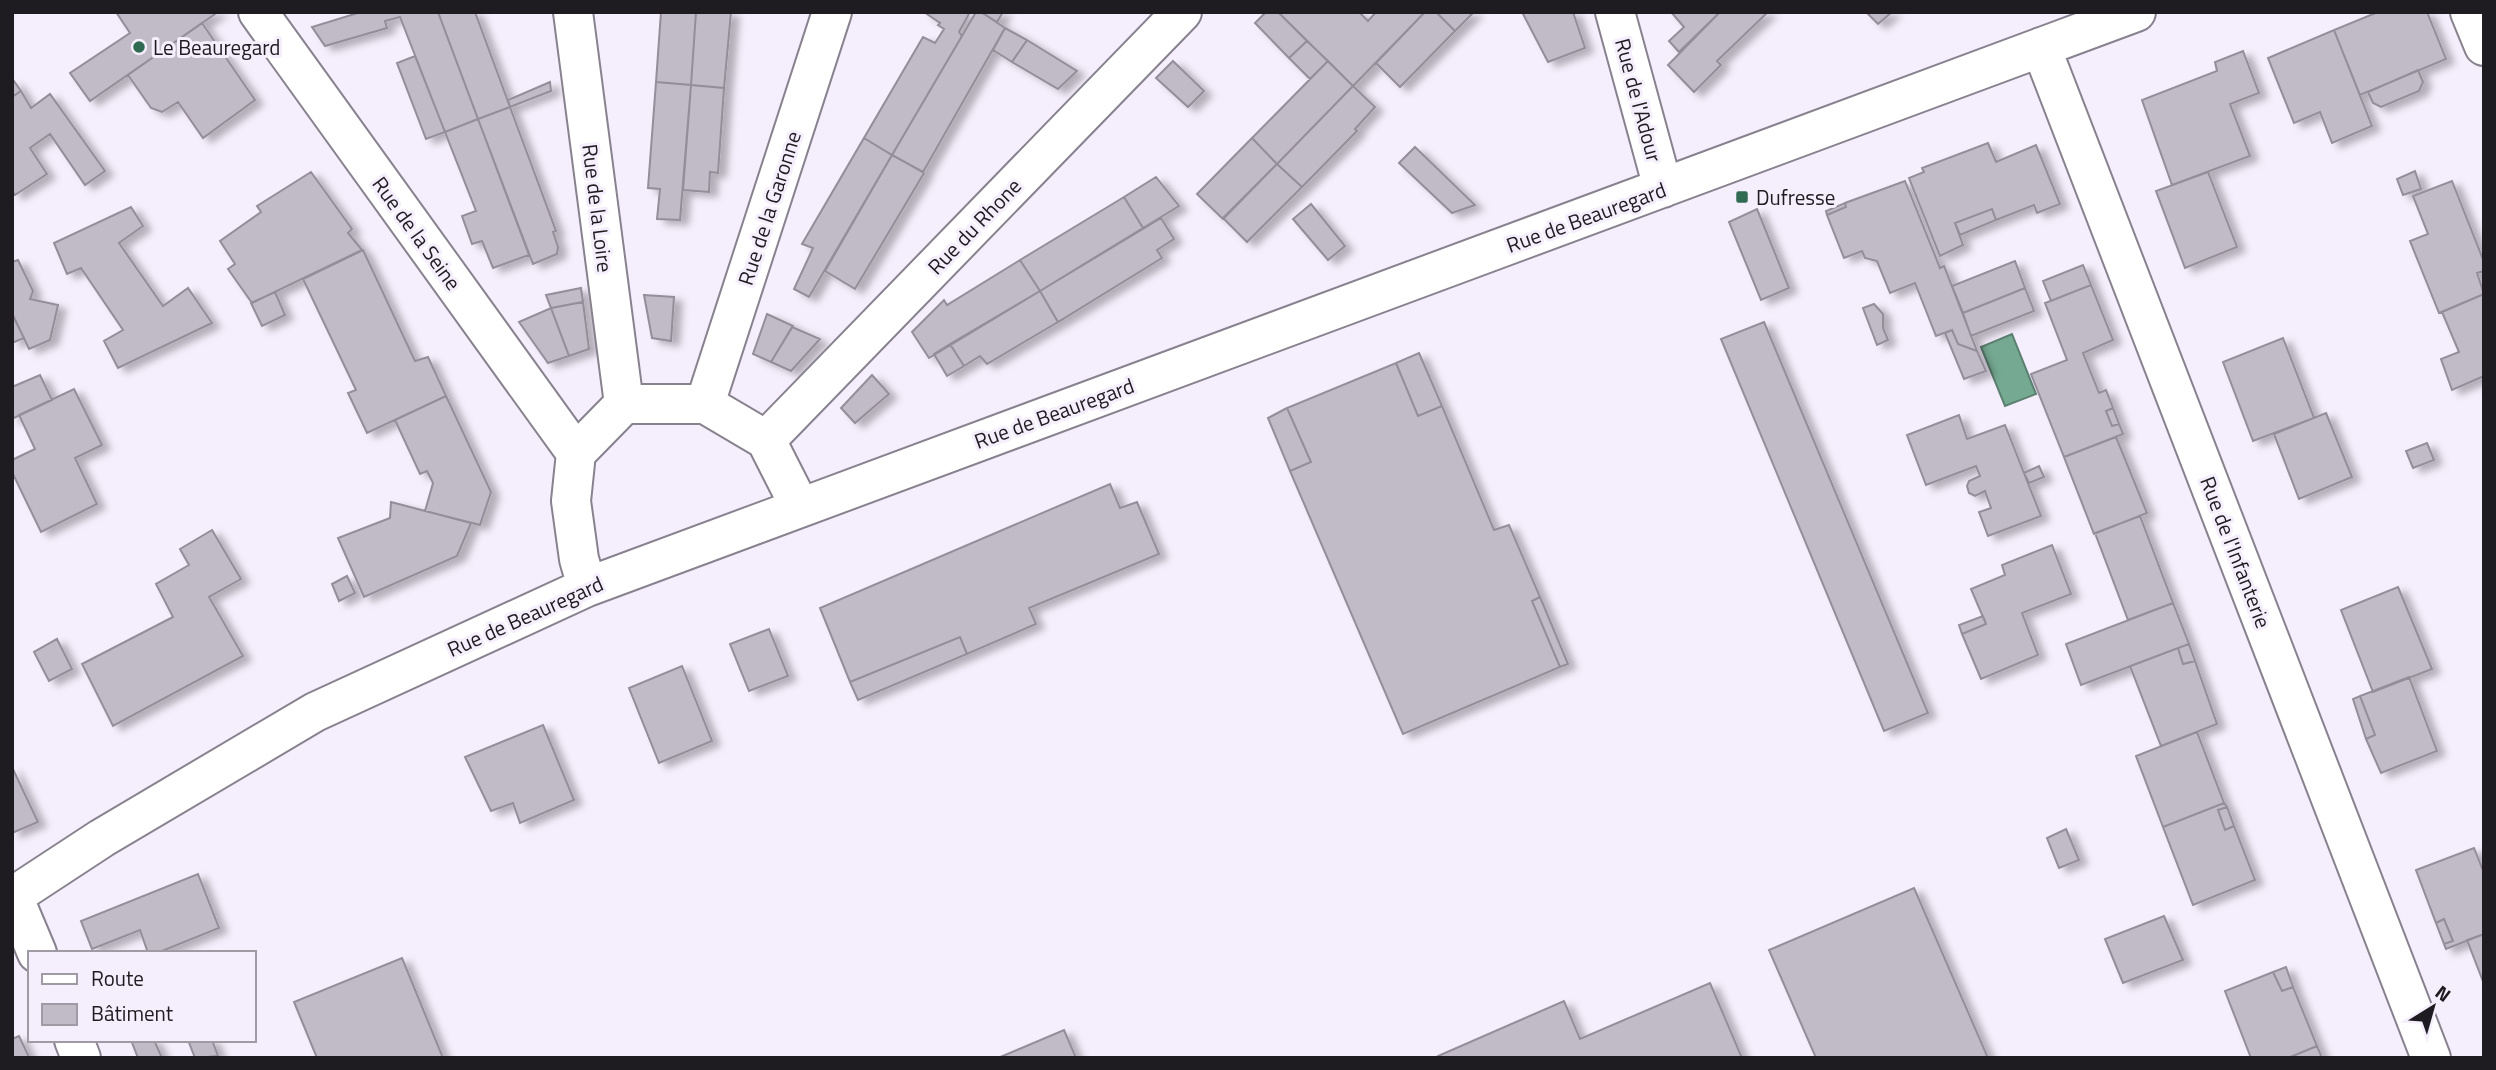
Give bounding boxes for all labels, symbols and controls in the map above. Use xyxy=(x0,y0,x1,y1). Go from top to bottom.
place label: Le Beauregard xyxy=(153,31,280,63)
street label: Rue de l'Adour xyxy=(1607,35,1671,165)
marker: Le Beauregard xyxy=(131,39,147,55)
street label: Rue de la Garonne xyxy=(729,127,809,289)
street label: Rue de la Loire xyxy=(574,142,622,274)
street label: Rue de la Seine xyxy=(365,169,469,297)
street label: Rue du Rhone xyxy=(920,171,1028,281)
street label: Rue de Beauregard xyxy=(1502,173,1670,261)
place label: Dufresse xyxy=(1756,181,1835,213)
marker: Dufresse xyxy=(1734,189,1750,205)
street label: Rue de Beauregard xyxy=(970,369,1138,457)
street label: Rue de l'Infanterie xyxy=(2192,471,2280,633)
street label: Rue de Beauregard xyxy=(442,567,608,665)
legend xyxy=(28,951,256,1042)
text: Route xyxy=(91,962,144,994)
north arrow xyxy=(2398,972,2468,1042)
text: N xyxy=(2430,977,2458,1009)
text: Bâtiment xyxy=(91,997,174,1029)

